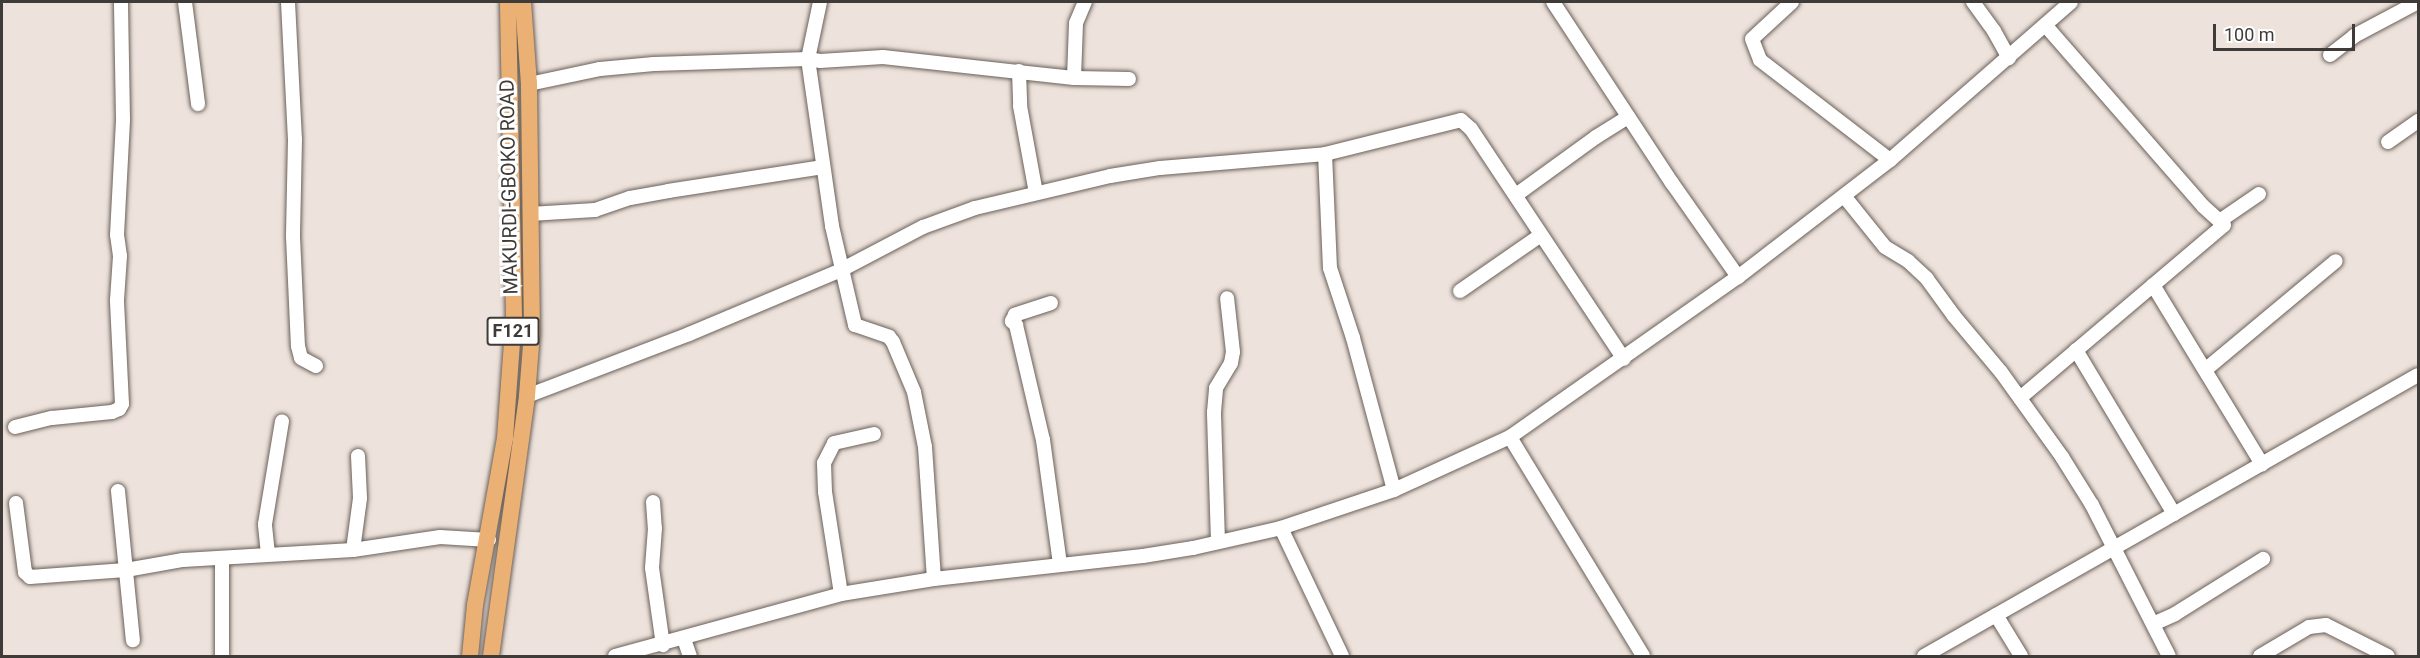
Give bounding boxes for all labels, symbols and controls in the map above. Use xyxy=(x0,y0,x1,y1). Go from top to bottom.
scale bar xyxy=(2216,12,2358,50)
text: 100 m xyxy=(2224,24,2275,45)
street label: MAKURDI-GBOKO ROAD xyxy=(495,79,523,295)
road number: F121 xyxy=(486,316,540,346)

